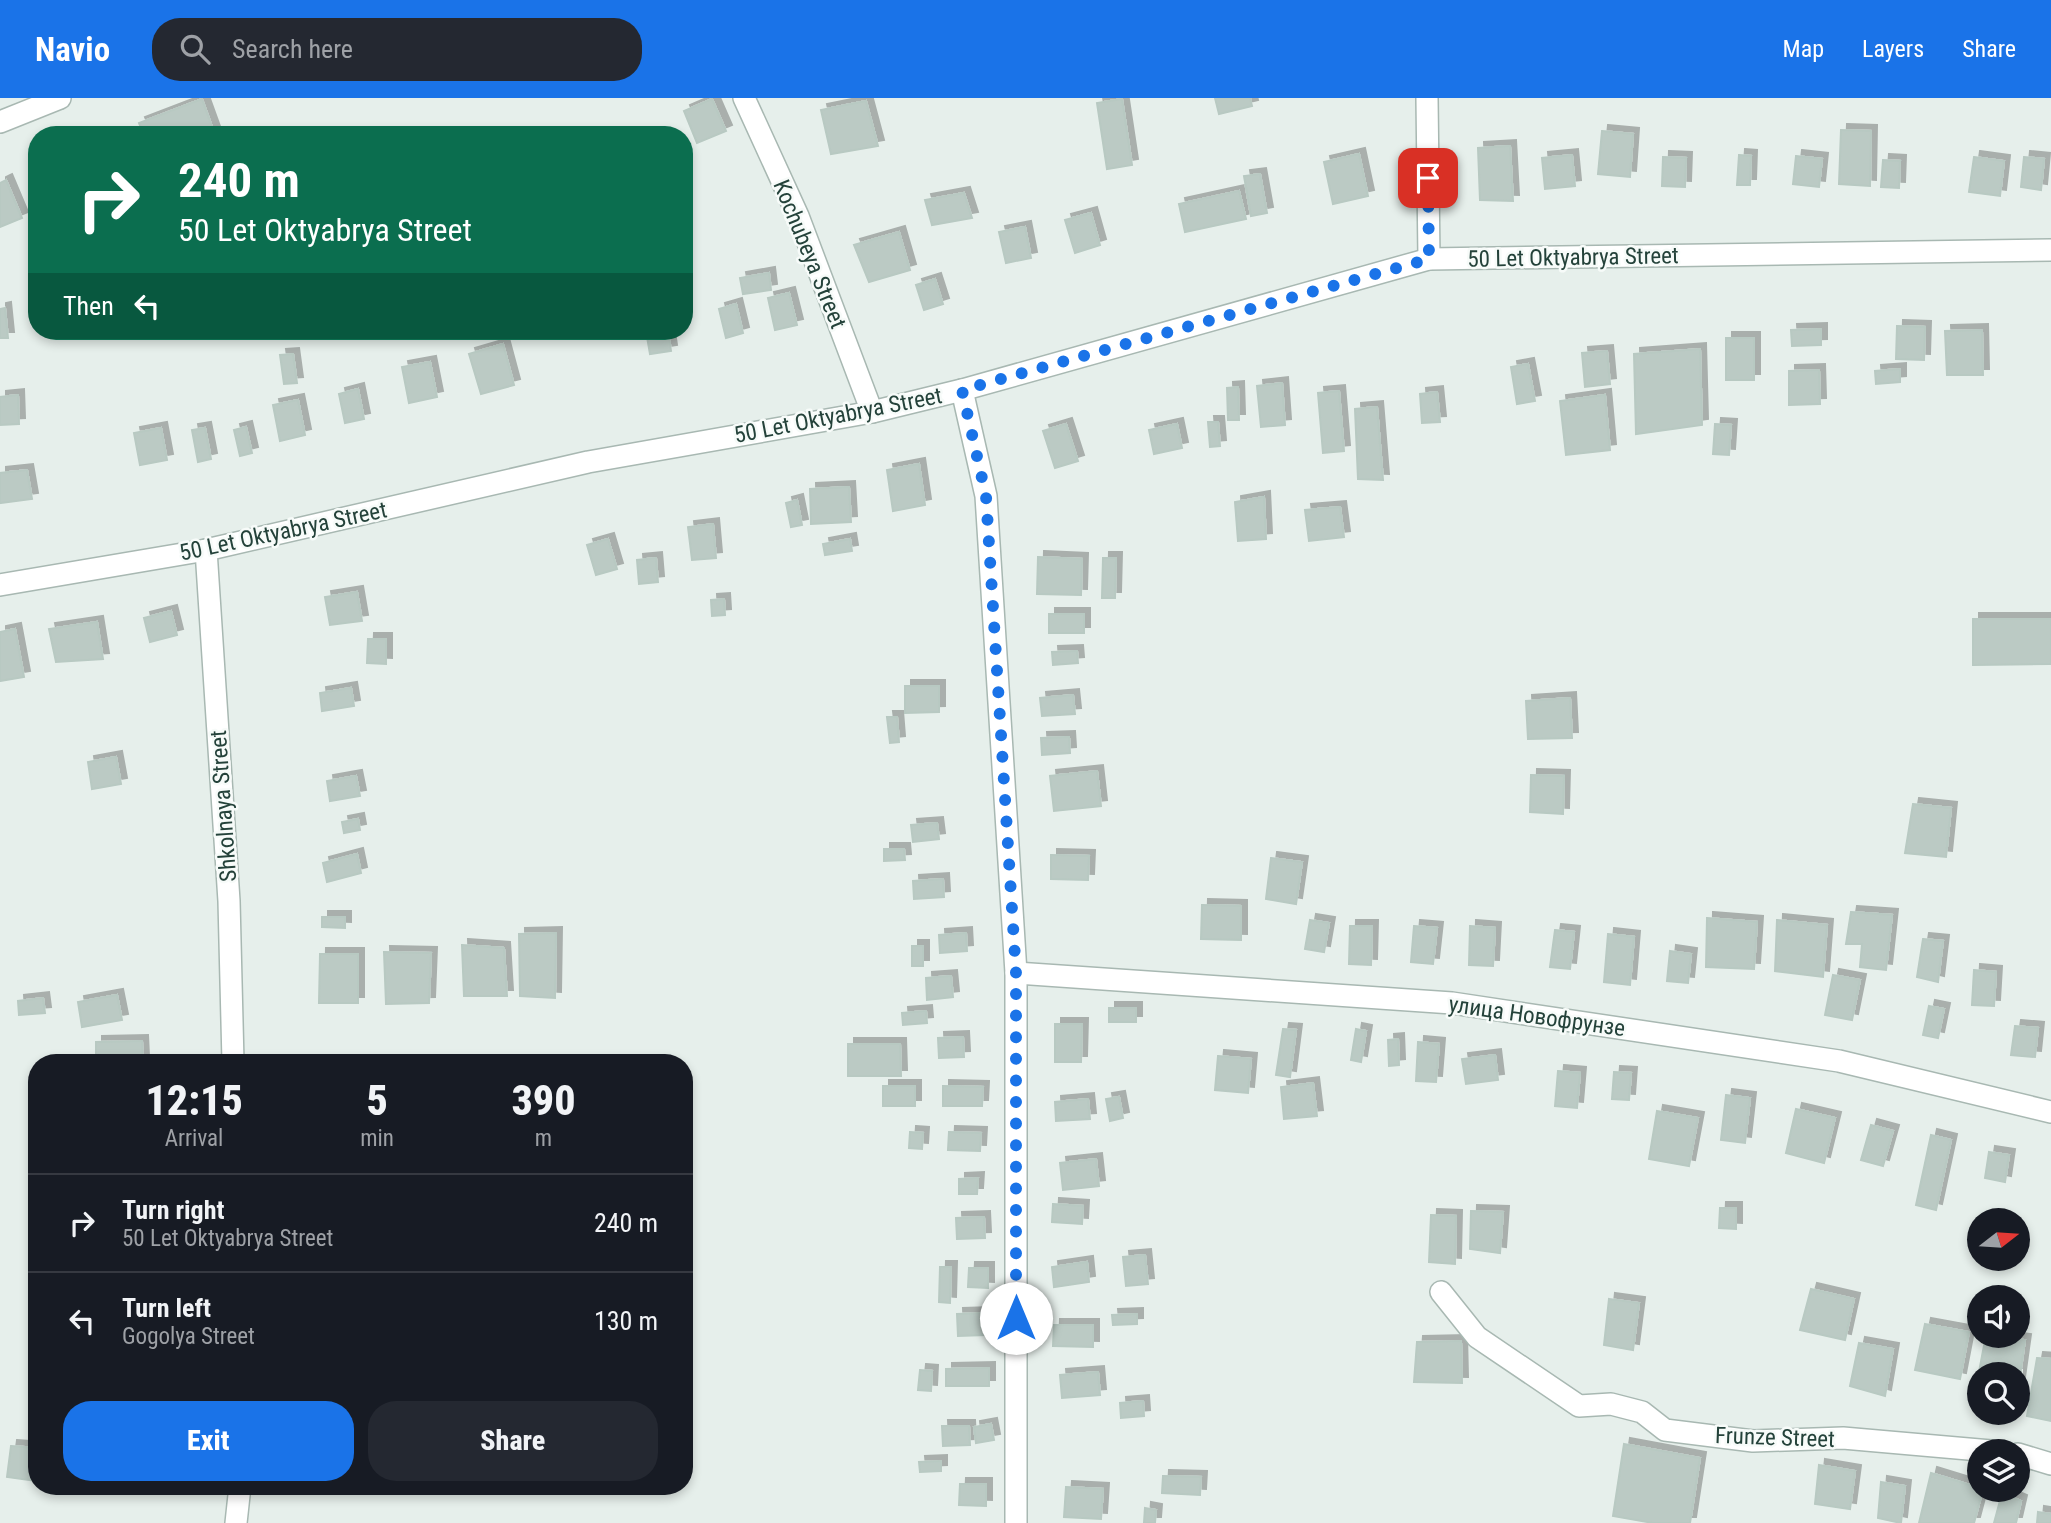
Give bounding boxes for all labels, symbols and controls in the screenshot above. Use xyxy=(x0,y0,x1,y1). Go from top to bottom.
search box xyxy=(152,18,642,81)
text: Navio xyxy=(35,30,110,69)
icon: search xyxy=(176,30,214,68)
text: Search here xyxy=(232,34,353,64)
text: Map xyxy=(1783,35,1824,63)
text: Layers xyxy=(1862,35,1924,63)
text: Share xyxy=(1962,35,2016,63)
pin xyxy=(1398,148,1458,208)
text: 240 m xyxy=(178,152,300,209)
icon: right xyxy=(63,154,154,245)
icon: arrive xyxy=(1409,159,1447,197)
street label: Kochubeya Street xyxy=(767,176,852,333)
text: 50 Let Oktyabrya Street xyxy=(178,211,472,249)
street label: 50 Let Oktyabrya Street xyxy=(1467,242,1679,273)
icon: left xyxy=(128,287,166,325)
text: Then xyxy=(63,291,114,321)
street label: 50 Let Oktyabrya Street xyxy=(732,382,944,449)
street label: 50 Let Oktyabrya Street xyxy=(177,496,389,567)
street label: Shkolnaya Street xyxy=(205,729,242,883)
street label: улица Новофрунзе xyxy=(1447,991,1627,1042)
text: 12:15 xyxy=(145,1076,243,1125)
text: 5 xyxy=(366,1076,388,1125)
text: 390 xyxy=(511,1076,576,1125)
text: Arrival xyxy=(165,1125,223,1152)
text: min xyxy=(360,1125,394,1152)
text: m xyxy=(535,1125,552,1152)
text: Turn right xyxy=(122,1195,224,1225)
icon: right xyxy=(63,1204,101,1242)
text: 240 m xyxy=(594,1208,658,1238)
north arrow xyxy=(1967,1208,2030,1270)
map controls xyxy=(1967,1208,2030,1502)
text: 50 Let Oktyabrya Street xyxy=(122,1225,333,1252)
position arrow xyxy=(979,1281,1053,1355)
button: sound xyxy=(1967,1285,2030,1348)
text: Turn left xyxy=(122,1293,211,1323)
icon: left xyxy=(63,1302,101,1340)
text: 130 m xyxy=(594,1306,658,1336)
text: Gogolya Street xyxy=(122,1323,255,1350)
button: search xyxy=(1967,1362,2030,1425)
button: Exit xyxy=(63,1401,354,1481)
button: Share xyxy=(368,1401,658,1481)
street label: Frunze Street xyxy=(1715,1422,1835,1453)
button: layers xyxy=(1967,1439,2030,1502)

